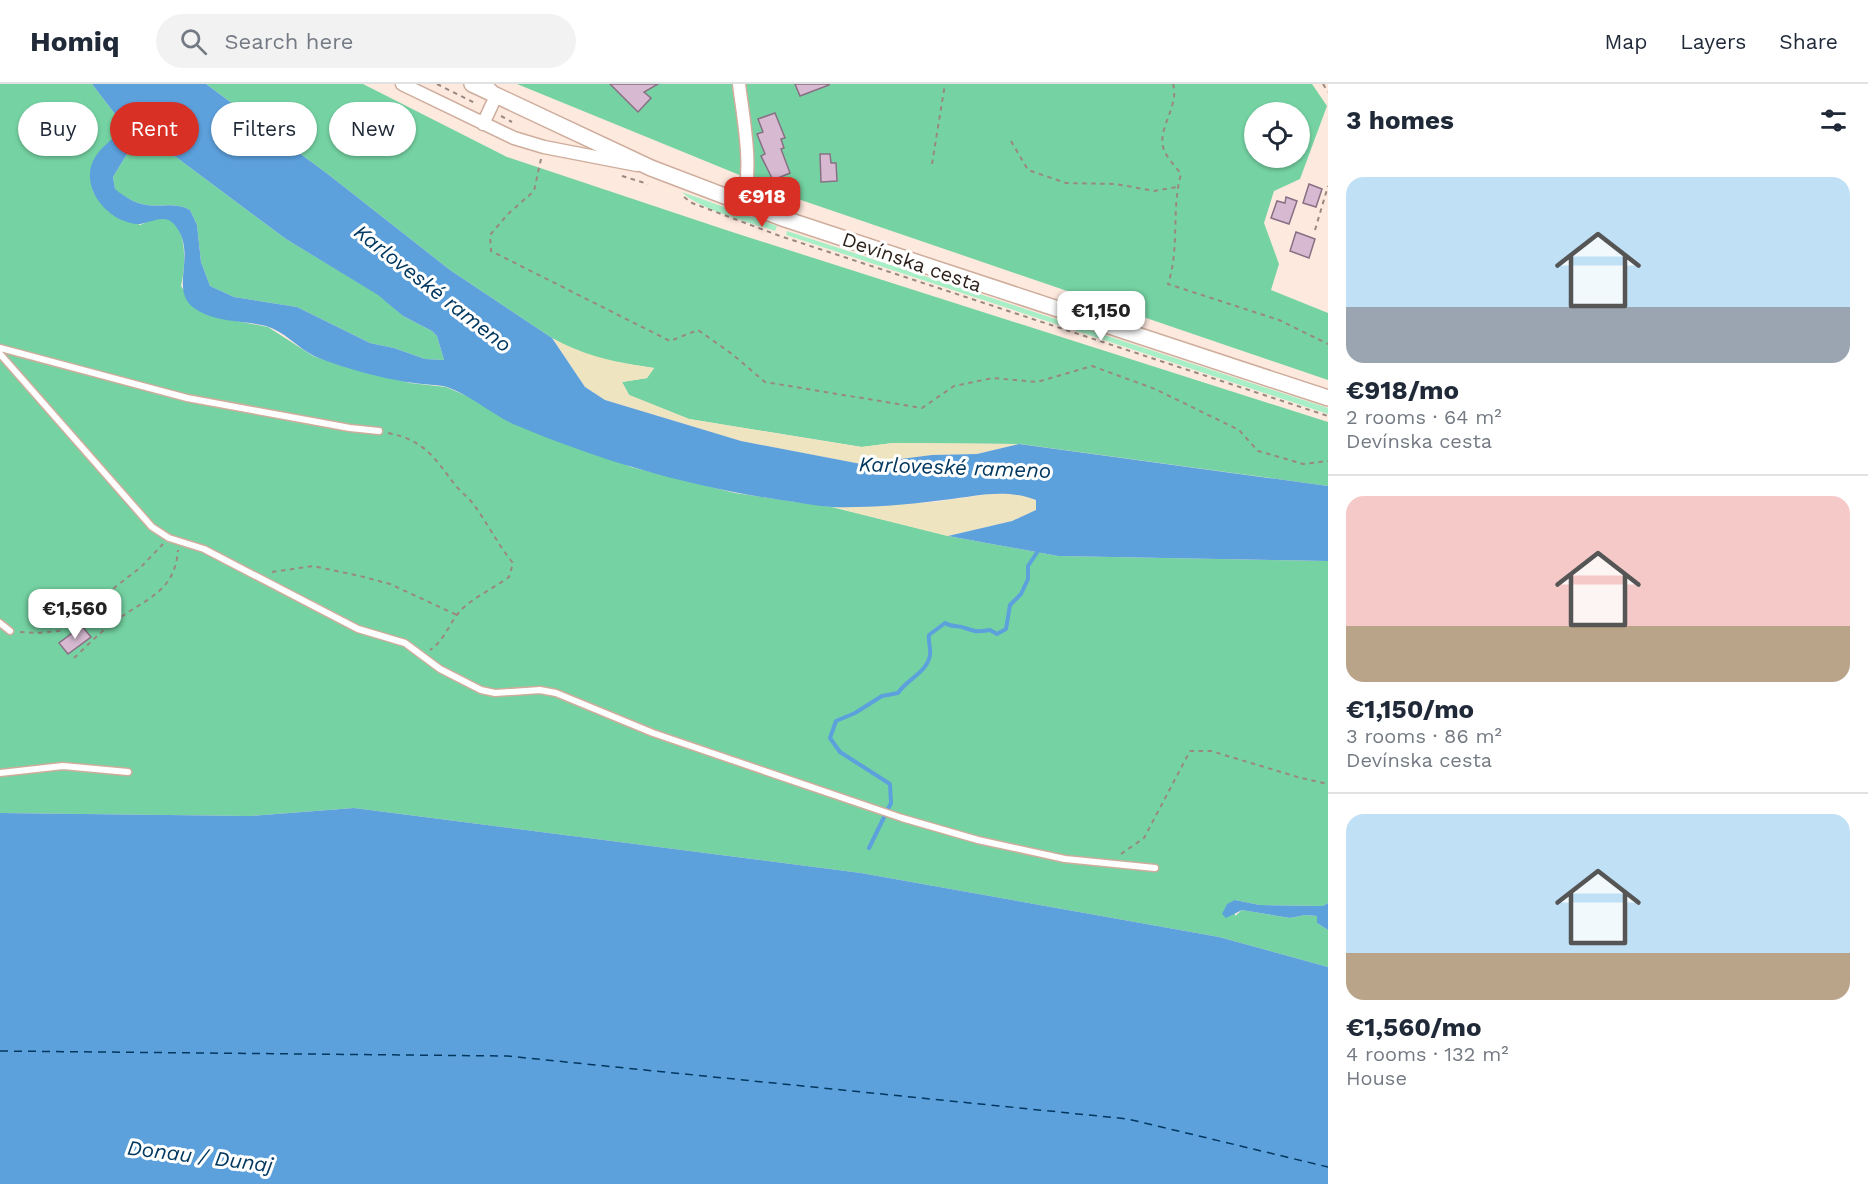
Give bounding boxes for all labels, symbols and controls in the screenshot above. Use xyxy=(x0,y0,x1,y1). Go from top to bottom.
search box xyxy=(156,14,576,68)
text: Homiq xyxy=(30,25,120,58)
icon: search xyxy=(177,25,210,58)
text: Search here xyxy=(225,29,353,54)
text: Map xyxy=(1604,29,1647,54)
text: Layers xyxy=(1680,29,1746,54)
text: Share xyxy=(1779,29,1838,54)
chip: Buy xyxy=(18,102,98,156)
chip: Rent xyxy=(110,102,199,156)
chip: Filters xyxy=(211,102,317,156)
chip: New xyxy=(329,102,416,156)
map controls xyxy=(1244,102,1310,168)
button: locate xyxy=(1244,102,1310,168)
icon: filters xyxy=(1817,104,1850,137)
text: 3 homes xyxy=(1346,105,1454,135)
pin: €918 xyxy=(726,177,798,228)
text: €918 xyxy=(738,184,786,208)
icon: home xyxy=(1544,216,1652,324)
water label: Karloveské rameno xyxy=(349,219,517,357)
street label: Devínska cesta xyxy=(839,227,985,297)
pin: €1,150 xyxy=(1052,291,1150,342)
text: €1,150 xyxy=(1071,298,1131,322)
text: €918/mo xyxy=(1346,375,1459,405)
text: 2 rooms · 64 m² xyxy=(1346,405,1502,429)
text: Devínska cesta xyxy=(1346,429,1492,453)
water label: Karloveské rameno xyxy=(858,451,1052,483)
icon: home xyxy=(1544,535,1652,643)
pin: €1,560 xyxy=(26,589,124,640)
text: €1,560 xyxy=(42,596,108,620)
text: €1,150/mo xyxy=(1346,694,1474,724)
text: 3 rooms · 86 m² xyxy=(1346,724,1502,748)
text: Devínska cesta xyxy=(1346,748,1492,772)
icon: home xyxy=(1544,853,1652,961)
text: €1,560/mo xyxy=(1346,1012,1482,1042)
text: 4 rooms · 132 m² xyxy=(1346,1042,1509,1066)
text: House xyxy=(1346,1066,1407,1090)
water label: Donau / Dunaj xyxy=(126,1135,275,1177)

